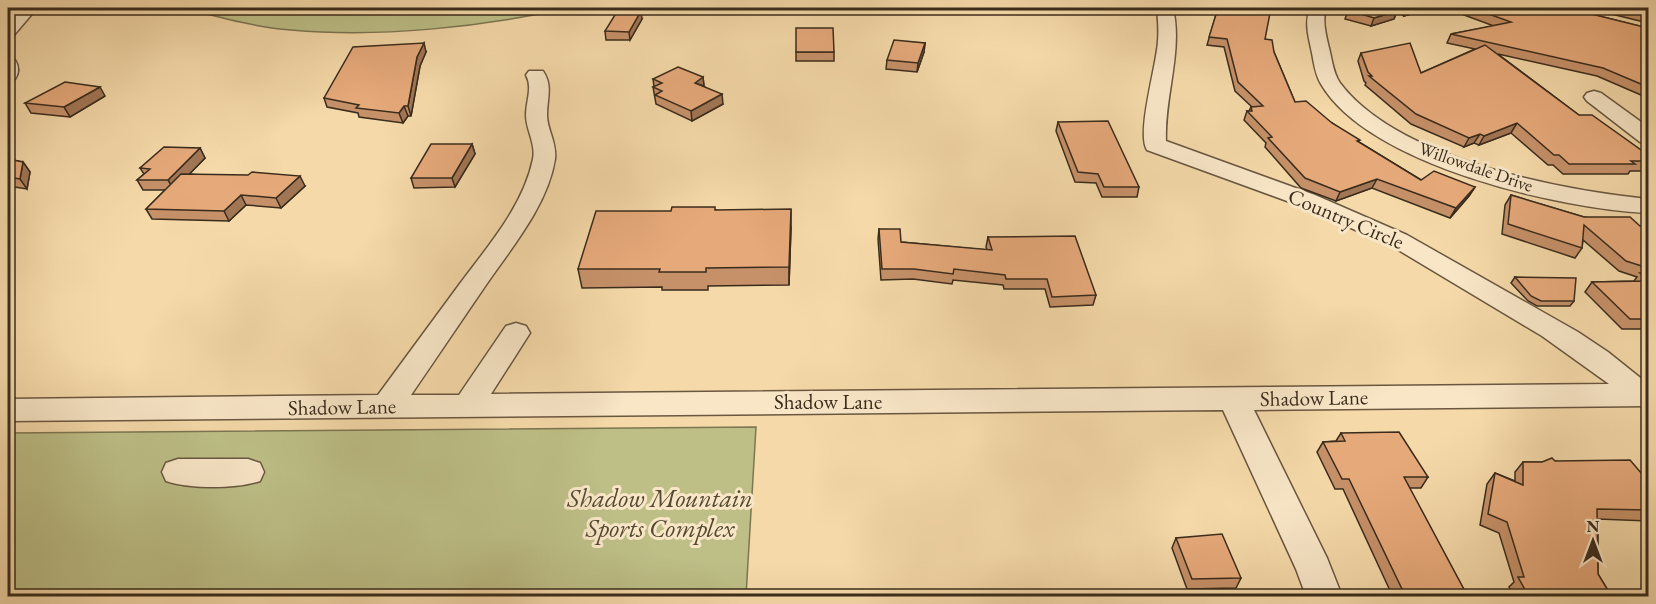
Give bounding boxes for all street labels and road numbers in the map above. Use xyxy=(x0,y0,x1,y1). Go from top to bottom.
street label: Willowdale Drive xyxy=(1416,136,1536,197)
street label: Country Circle xyxy=(1284,182,1408,255)
street label: Shadow Lane xyxy=(1260,383,1368,412)
street label: Shadow Lane xyxy=(774,388,882,415)
street label: Shadow Lane xyxy=(288,392,396,421)

